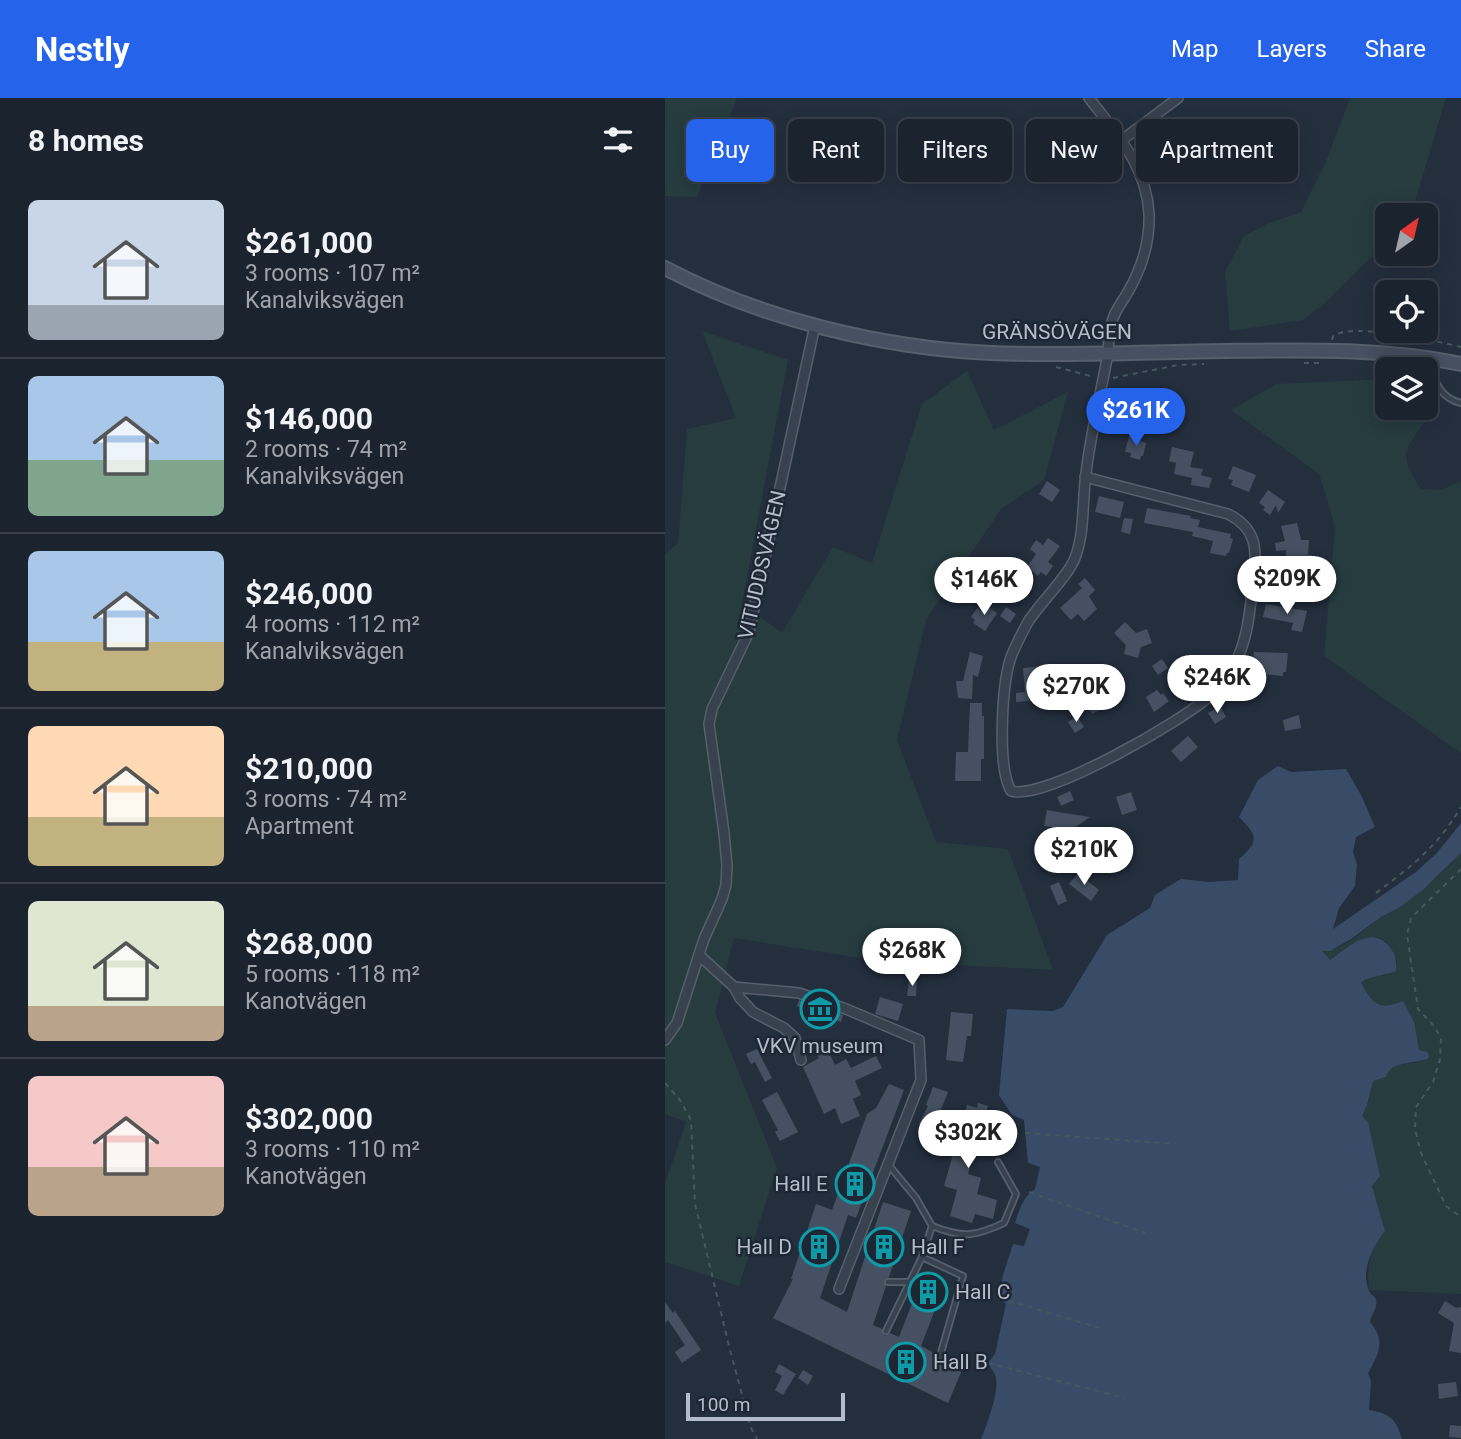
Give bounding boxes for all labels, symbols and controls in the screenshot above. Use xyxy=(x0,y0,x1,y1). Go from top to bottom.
text: Nestly xyxy=(35,30,130,69)
text: Map xyxy=(1171,35,1219,63)
text: Layers xyxy=(1257,35,1327,63)
text: Share xyxy=(1365,35,1426,63)
chip: Buy xyxy=(686,119,774,182)
chip: Rent xyxy=(788,119,884,182)
chip: Filters xyxy=(898,119,1012,182)
chip: New xyxy=(1026,119,1122,182)
chip: Apartment xyxy=(1136,119,1298,182)
icon: filters xyxy=(599,121,637,159)
text: 8 homes xyxy=(28,123,144,158)
north arrow xyxy=(1375,203,1439,266)
map controls xyxy=(1375,203,1438,420)
text: $261,000 xyxy=(245,225,373,260)
icon: home xyxy=(84,228,168,312)
text: 3 rooms · 107 m² xyxy=(245,260,420,287)
button: locate xyxy=(1375,280,1438,343)
text: Kanalviksvägen xyxy=(245,287,404,314)
street label: GRÄNSÖVÄGEN xyxy=(982,320,1132,344)
button: layers xyxy=(1375,357,1438,420)
pin: $261K xyxy=(1087,388,1185,448)
text: $261K xyxy=(1102,397,1170,424)
text: $146,000 xyxy=(245,401,373,436)
icon: home xyxy=(84,404,168,488)
text: 2 rooms · 74 m² xyxy=(245,436,407,463)
text: Kanalviksvägen xyxy=(245,463,404,490)
street label: VITUDDSVÄGEN xyxy=(733,488,791,642)
pin: $209K xyxy=(1238,556,1336,616)
pin: $146K xyxy=(935,558,1033,617)
text: $209K xyxy=(1253,565,1321,592)
text: $146K xyxy=(950,566,1018,593)
text: $246,000 xyxy=(245,576,373,611)
icon: home xyxy=(84,579,168,663)
text: 4 rooms · 112 m² xyxy=(245,611,420,638)
text: Kanalviksvägen xyxy=(245,638,404,665)
pin: $246K xyxy=(1168,656,1266,715)
pin: $270K xyxy=(1027,664,1125,724)
text: $246K xyxy=(1183,664,1251,691)
text: $270K xyxy=(1042,673,1110,700)
text: $210,000 xyxy=(245,751,373,786)
icon: home xyxy=(84,754,168,838)
text: 3 rooms · 74 m² xyxy=(245,786,407,813)
text: Apartment xyxy=(245,813,354,840)
pin: $210K xyxy=(1035,828,1133,887)
text: $210K xyxy=(1050,836,1118,863)
text: $268,000 xyxy=(245,926,373,961)
pin: $268K xyxy=(863,928,961,988)
icon: home xyxy=(84,929,168,1013)
text: $268K xyxy=(878,937,946,964)
text: 5 rooms · 118 m² xyxy=(245,961,420,988)
text: Kanotvägen xyxy=(245,988,367,1015)
museum icon: VKV museum xyxy=(799,988,841,1030)
place label: VKV museum xyxy=(756,1034,884,1058)
text: $302,000 xyxy=(245,1101,373,1136)
icon: home xyxy=(84,1104,168,1188)
pin: $302K xyxy=(919,1110,1017,1170)
text: $302K xyxy=(934,1119,1002,1146)
text: 3 rooms · 110 m² xyxy=(245,1136,420,1163)
text: Kanotvägen xyxy=(245,1163,367,1190)
building icon: Hall E xyxy=(834,1163,876,1205)
place label: Hall E xyxy=(774,1172,828,1196)
building icon: Hall D xyxy=(798,1226,840,1268)
building icon: Hall F xyxy=(863,1226,905,1268)
place label: Hall D xyxy=(736,1235,792,1259)
place label: Hall F xyxy=(911,1235,964,1259)
building icon: Hall C xyxy=(907,1271,949,1313)
place label: Hall C xyxy=(955,1280,1011,1304)
building icon: Hall B xyxy=(885,1341,927,1383)
place label: Hall B xyxy=(933,1350,988,1374)
scale bar xyxy=(686,1390,845,1422)
text: 100 m xyxy=(697,1393,750,1416)

